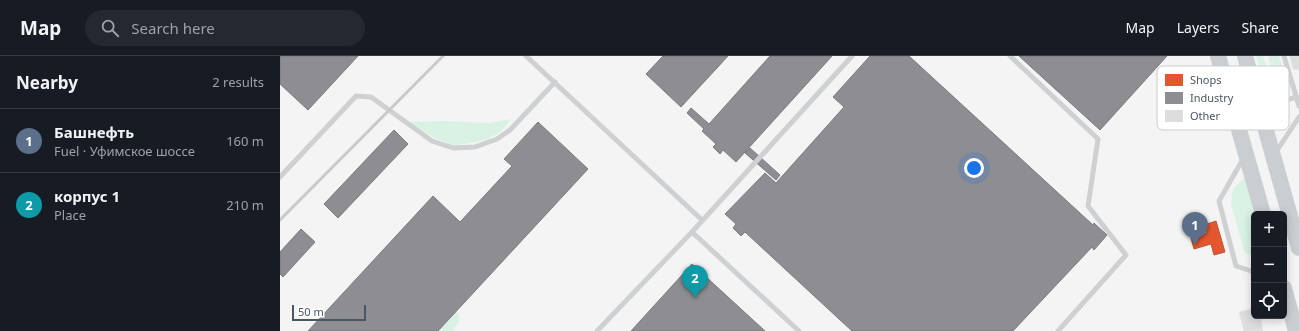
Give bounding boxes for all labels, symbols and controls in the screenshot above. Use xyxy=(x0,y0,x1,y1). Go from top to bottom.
search box xyxy=(85,10,365,46)
text: Map xyxy=(20,15,61,41)
icon: search xyxy=(99,17,121,39)
text: Search here xyxy=(131,18,215,38)
text: Map xyxy=(1126,18,1155,37)
text: Layers xyxy=(1177,18,1219,37)
text: Share xyxy=(1241,18,1279,37)
legend xyxy=(1157,66,1289,130)
text: Nearby xyxy=(16,71,78,94)
text: Shops xyxy=(1190,72,1222,87)
text: 2 results xyxy=(212,73,264,91)
text: Industry xyxy=(1190,90,1234,105)
text: Other xyxy=(1190,108,1221,123)
text: Башнефть xyxy=(54,122,134,142)
text: 1 xyxy=(25,132,33,150)
text: 160 m xyxy=(226,132,264,150)
text: Fuel · Уфимское шоссе xyxy=(54,142,195,160)
your location xyxy=(964,158,984,178)
text: корпус 1 xyxy=(54,186,120,206)
text: 2 xyxy=(25,196,33,214)
text: 210 m xyxy=(226,196,264,214)
text: Place xyxy=(54,206,86,224)
map controls xyxy=(1251,211,1287,319)
button: + xyxy=(1251,211,1287,247)
pin: 1 xyxy=(1182,212,1208,245)
button: − xyxy=(1251,247,1287,283)
pin: 2 xyxy=(682,265,708,298)
button: locate xyxy=(1251,283,1287,319)
scale bar xyxy=(292,303,366,322)
text: 50 m xyxy=(298,304,324,319)

